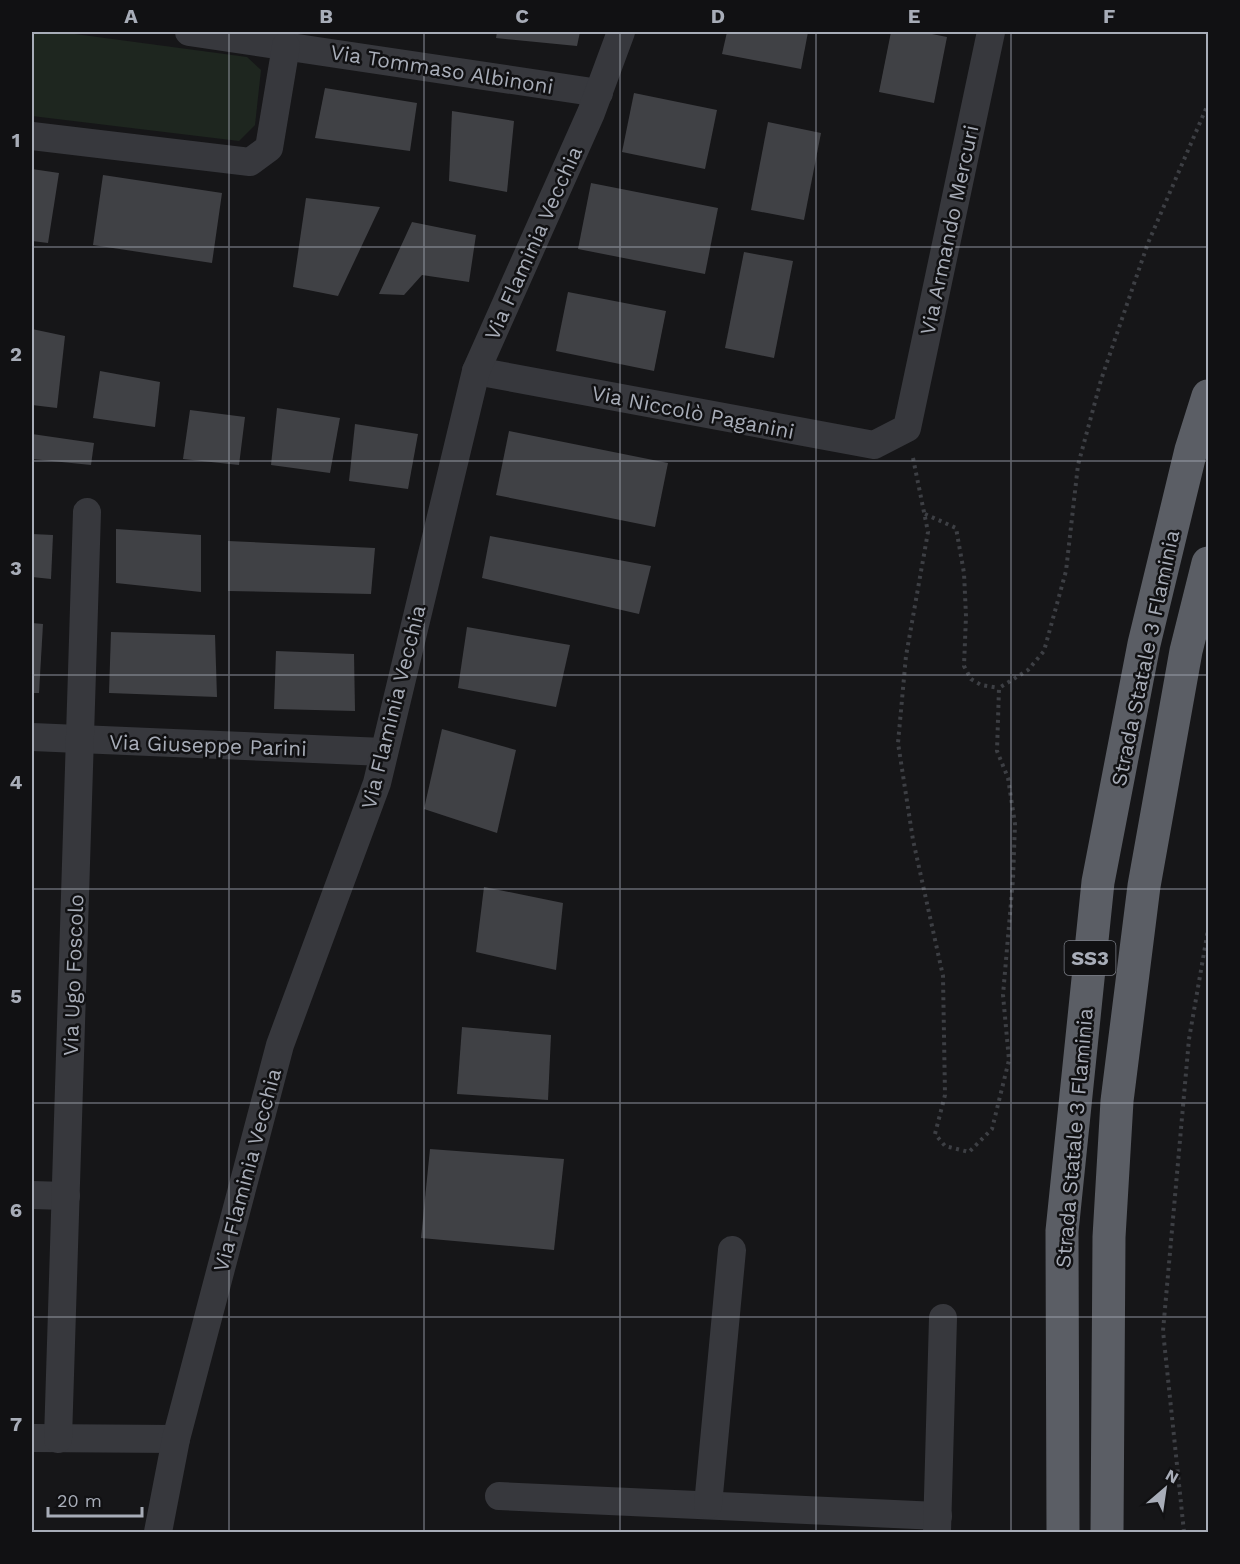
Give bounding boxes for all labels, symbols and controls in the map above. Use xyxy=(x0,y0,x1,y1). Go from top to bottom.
text: A xyxy=(124,4,138,28)
text: B xyxy=(319,4,333,28)
text: C xyxy=(515,4,529,28)
text: D xyxy=(711,4,725,28)
text: E xyxy=(908,4,920,28)
text: F xyxy=(1103,4,1115,28)
street label: Via Tommaso Albinoni xyxy=(329,39,555,99)
street label: Via Armando Mercuri xyxy=(915,123,983,337)
text: 1 xyxy=(12,128,20,152)
street label: Via Flaminia Vecchia xyxy=(479,142,587,344)
text: 2 xyxy=(10,342,22,366)
street label: Via Niccolò Paganini xyxy=(590,380,796,444)
street label: Strada Statale 3 Flaminia xyxy=(1106,528,1184,788)
text: 3 xyxy=(10,556,22,580)
street label: Via Flaminia Vecchia xyxy=(356,602,431,812)
street label: Via Giuseppe Parini xyxy=(109,729,307,761)
text: 4 xyxy=(10,770,23,794)
street label: Via Ugo Foscolo xyxy=(58,894,88,1056)
road number: SS3 xyxy=(1064,941,1116,975)
text: 5 xyxy=(10,984,22,1008)
street label: Strada Statale 3 Flaminia xyxy=(1050,1007,1098,1269)
street label: Via Flaminia Vecchia xyxy=(208,1065,286,1274)
text: 6 xyxy=(10,1198,22,1222)
text: 7 xyxy=(10,1412,22,1436)
north arrow xyxy=(1135,1459,1195,1519)
text: N xyxy=(1162,1465,1182,1488)
scale bar xyxy=(48,1480,142,1518)
text: 20 m xyxy=(57,1490,102,1511)

